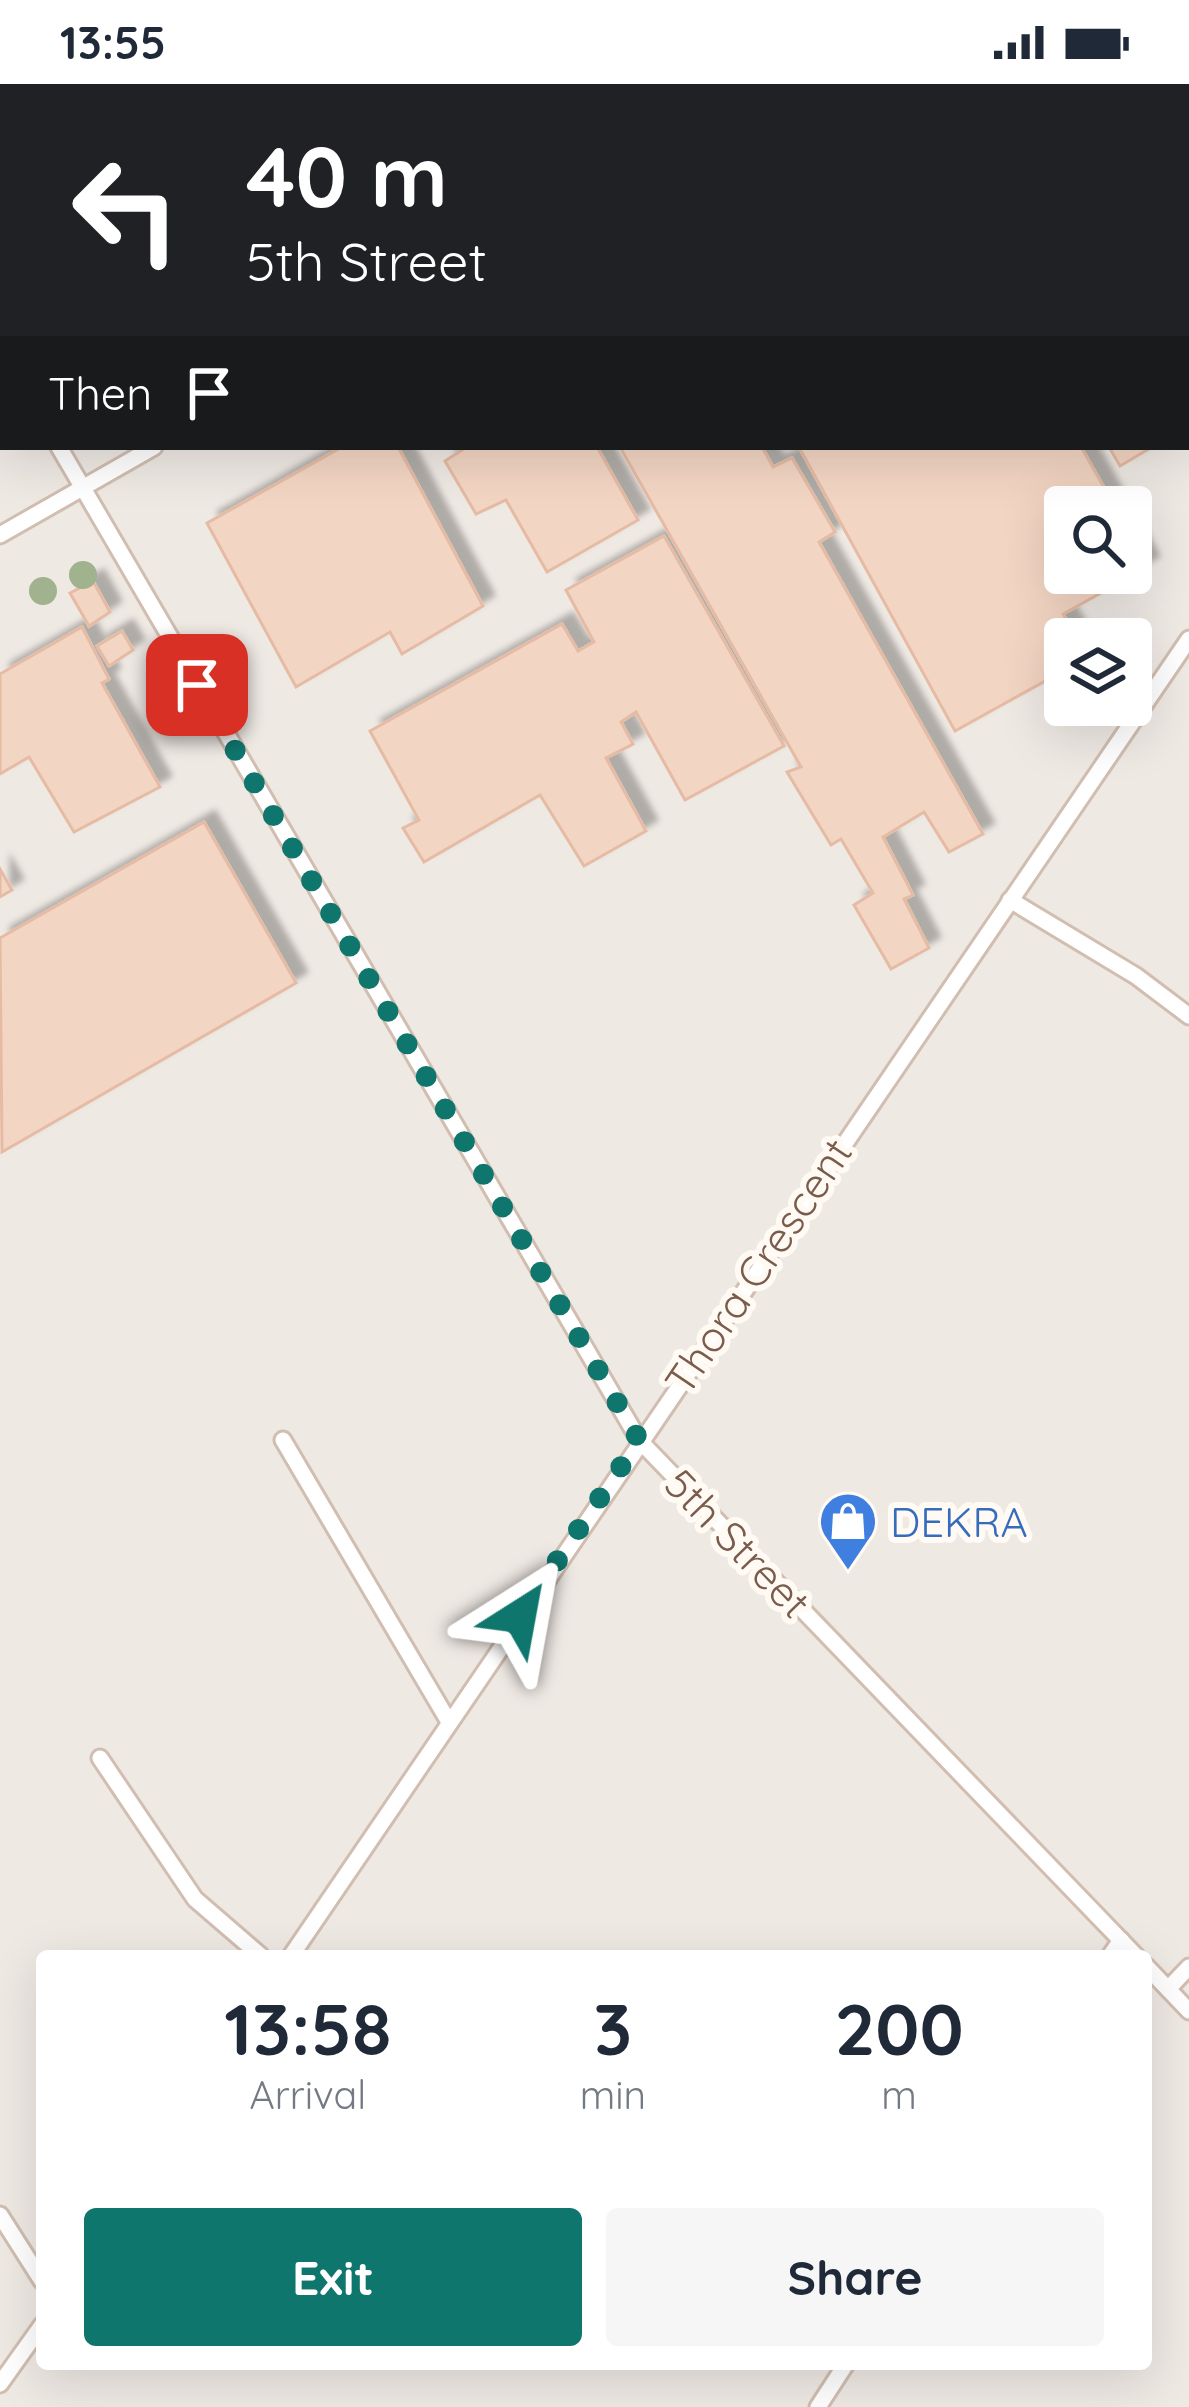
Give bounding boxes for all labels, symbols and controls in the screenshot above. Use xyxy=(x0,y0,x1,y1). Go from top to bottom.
text: 13:55 xyxy=(60,14,166,70)
text: 40 m xyxy=(246,123,448,228)
icon: left xyxy=(48,132,204,288)
text: 5th Street xyxy=(246,227,487,295)
icon: arrive xyxy=(176,360,242,426)
text: Then xyxy=(48,365,152,421)
map controls xyxy=(1044,486,1152,726)
button: search xyxy=(1044,486,1152,594)
button: layers xyxy=(1044,618,1152,726)
pin xyxy=(146,634,248,736)
icon: arrive xyxy=(164,652,230,718)
street label: Thora Crescent xyxy=(653,1128,863,1404)
street label: 5th Street xyxy=(654,1457,822,1629)
shop icon: DEKRA xyxy=(817,1490,879,1572)
place label: DEKRA xyxy=(890,1495,1028,1548)
position arrow xyxy=(457,1553,583,1679)
text: 13:58 xyxy=(224,1983,391,2073)
text: 3 xyxy=(594,1983,632,2073)
text: 200 xyxy=(834,1983,964,2073)
text: Arrival xyxy=(249,2070,366,2119)
text: min xyxy=(580,2070,646,2119)
text: m xyxy=(881,2070,917,2119)
button: Exit xyxy=(84,2208,582,2346)
button: Share xyxy=(606,2208,1104,2346)

